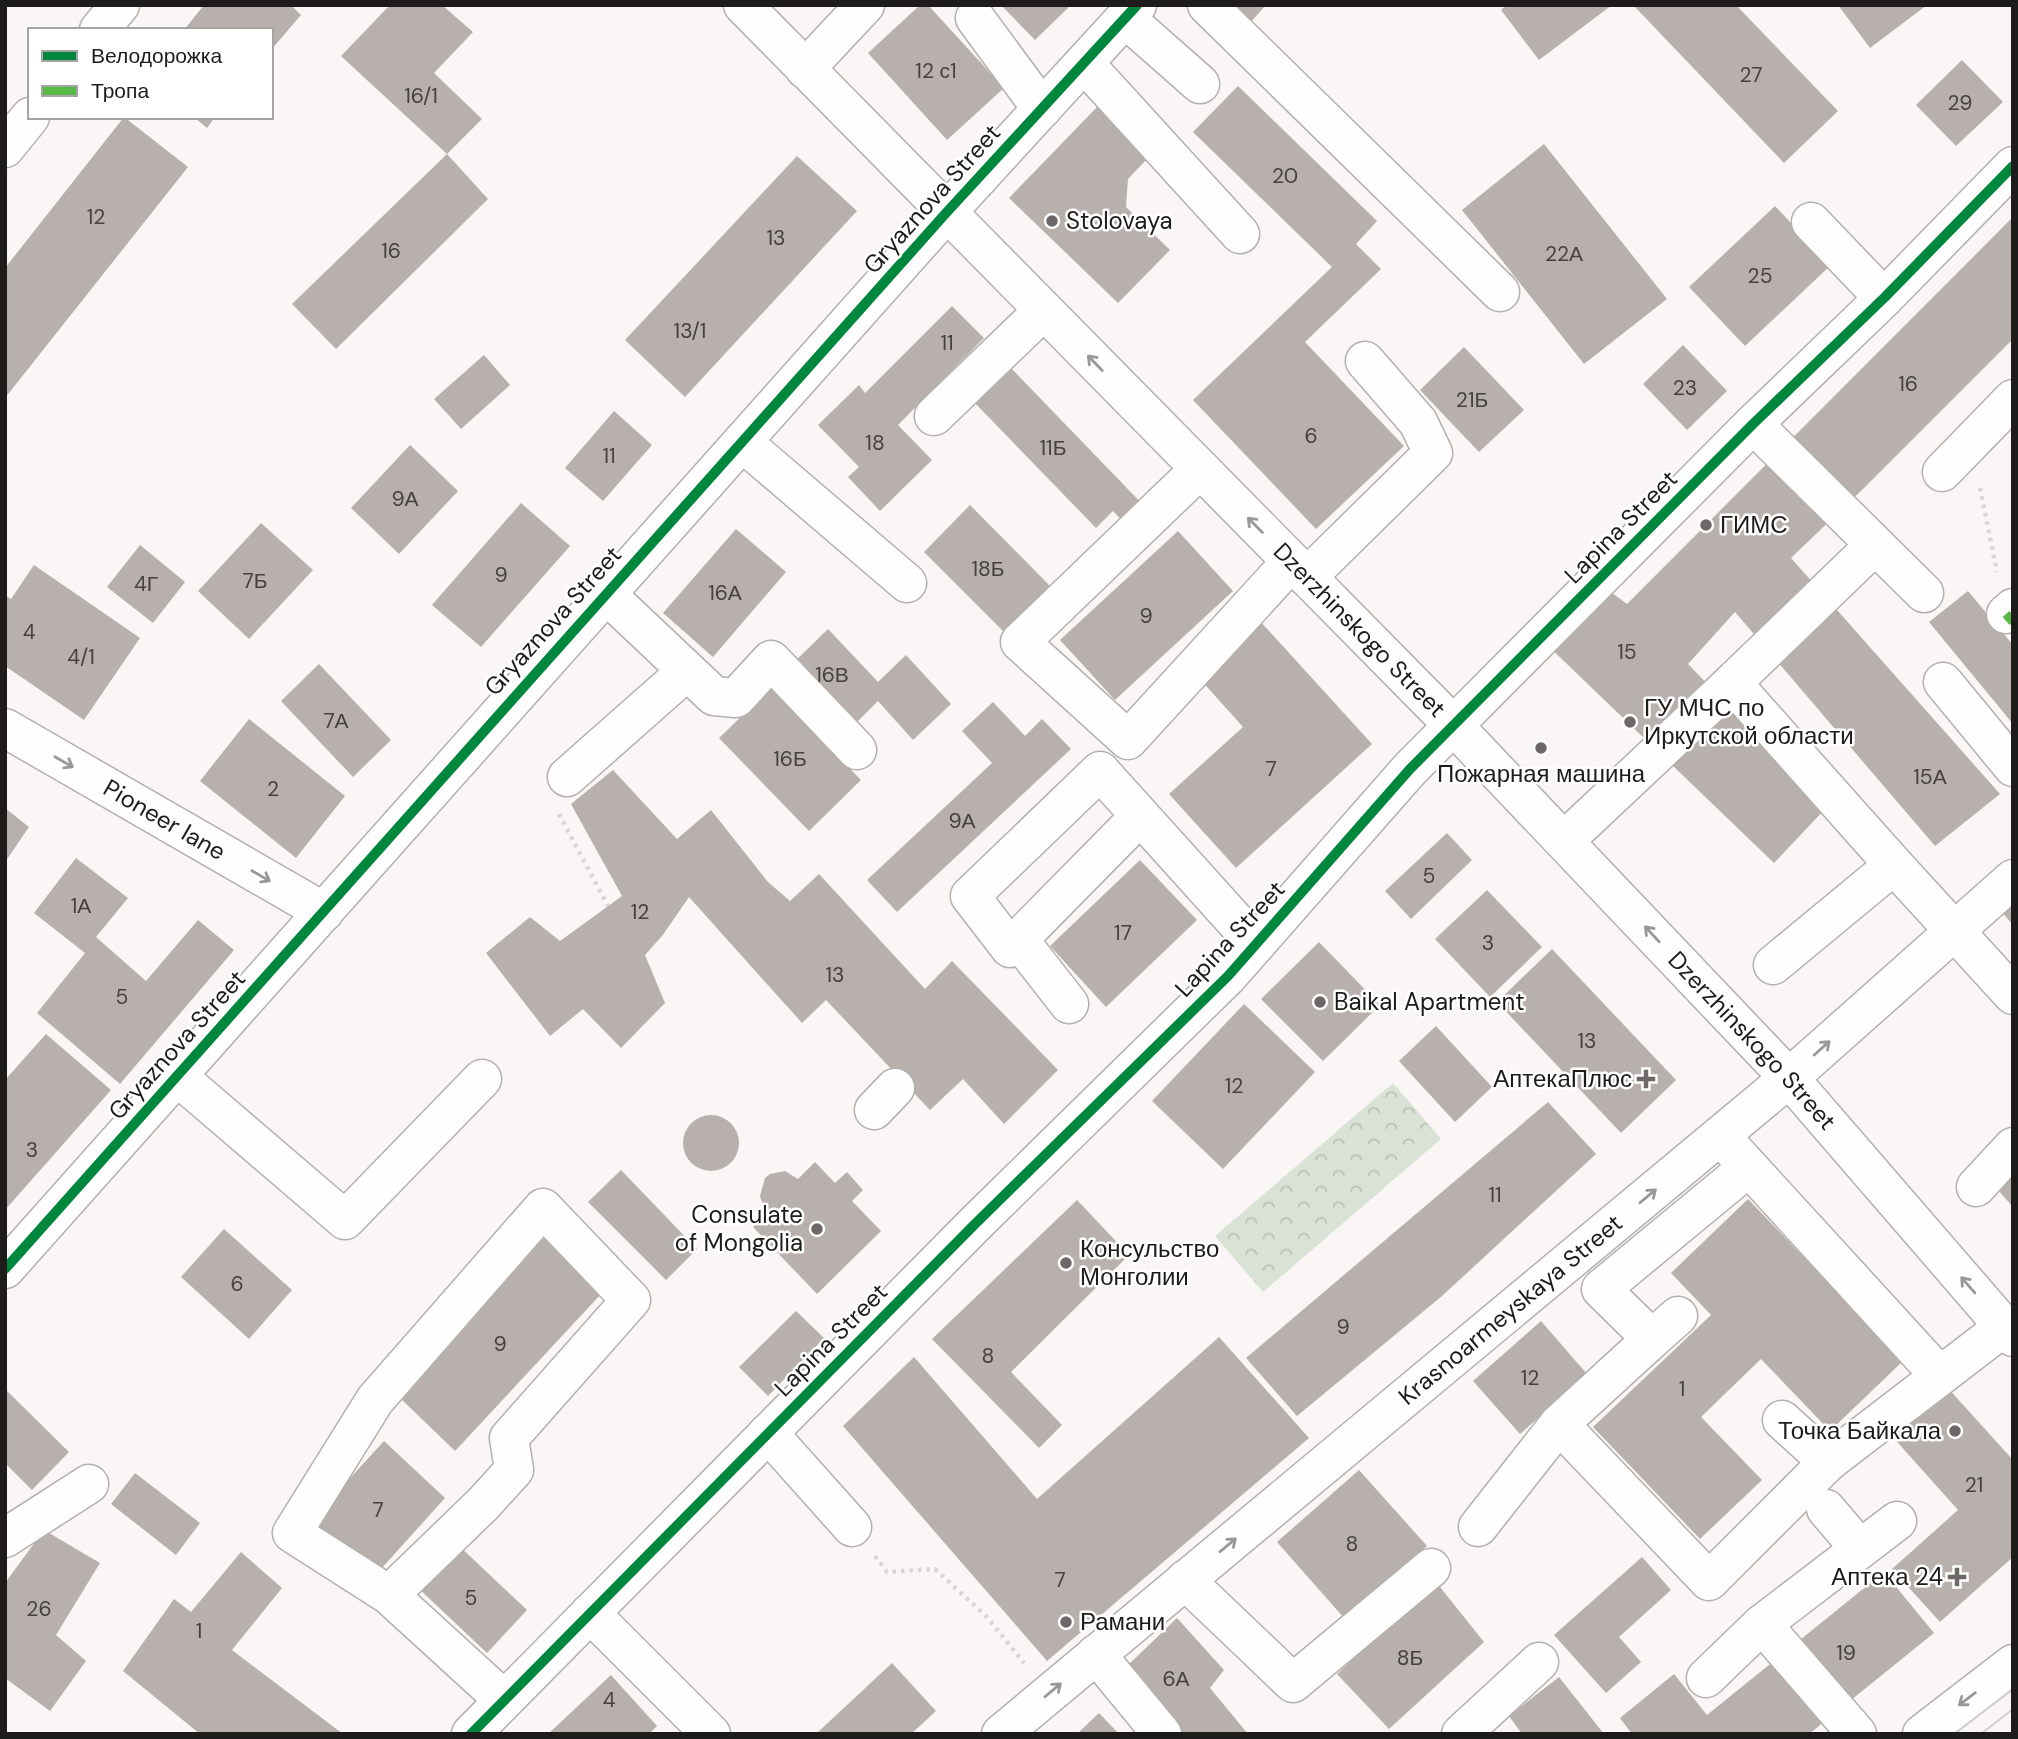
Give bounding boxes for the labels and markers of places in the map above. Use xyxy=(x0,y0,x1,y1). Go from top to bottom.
place label: Stolovaya xyxy=(1066,205,1173,236)
marker: Stolovaya xyxy=(1044,213,1060,229)
place label: ГИМС xyxy=(1720,509,1788,540)
marker: ГИМС xyxy=(1698,517,1714,533)
place label: ГУ МЧС по Иркутской области xyxy=(1644,692,1854,751)
marker: ГУ МЧС по Иркутской области xyxy=(1622,714,1638,730)
marker: Пожарная машина xyxy=(1533,740,1549,756)
place label: Пожарная машина xyxy=(1437,758,1646,789)
place label: Baikal Apartment xyxy=(1334,986,1525,1017)
marker: Baikal Apartment xyxy=(1312,994,1328,1010)
place label: АптекаПлюс xyxy=(1493,1063,1632,1094)
marker: АптекаПлюс xyxy=(1638,1071,1654,1087)
place label: Consulate of Mongolia xyxy=(675,1199,803,1258)
marker: Consulate of Mongolia xyxy=(809,1221,825,1237)
place label: Консульство Монголии xyxy=(1080,1233,1219,1292)
marker: Консульство Монголии xyxy=(1058,1255,1074,1271)
place label: Точка Байкала xyxy=(1778,1415,1942,1446)
marker: Точка Байкала xyxy=(1947,1423,1963,1439)
place label: Аптека 24 xyxy=(1831,1561,1943,1592)
marker: Аптека 24 xyxy=(1949,1569,1965,1585)
place label: Рамани xyxy=(1080,1606,1165,1637)
marker: Рамани xyxy=(1058,1614,1074,1630)

